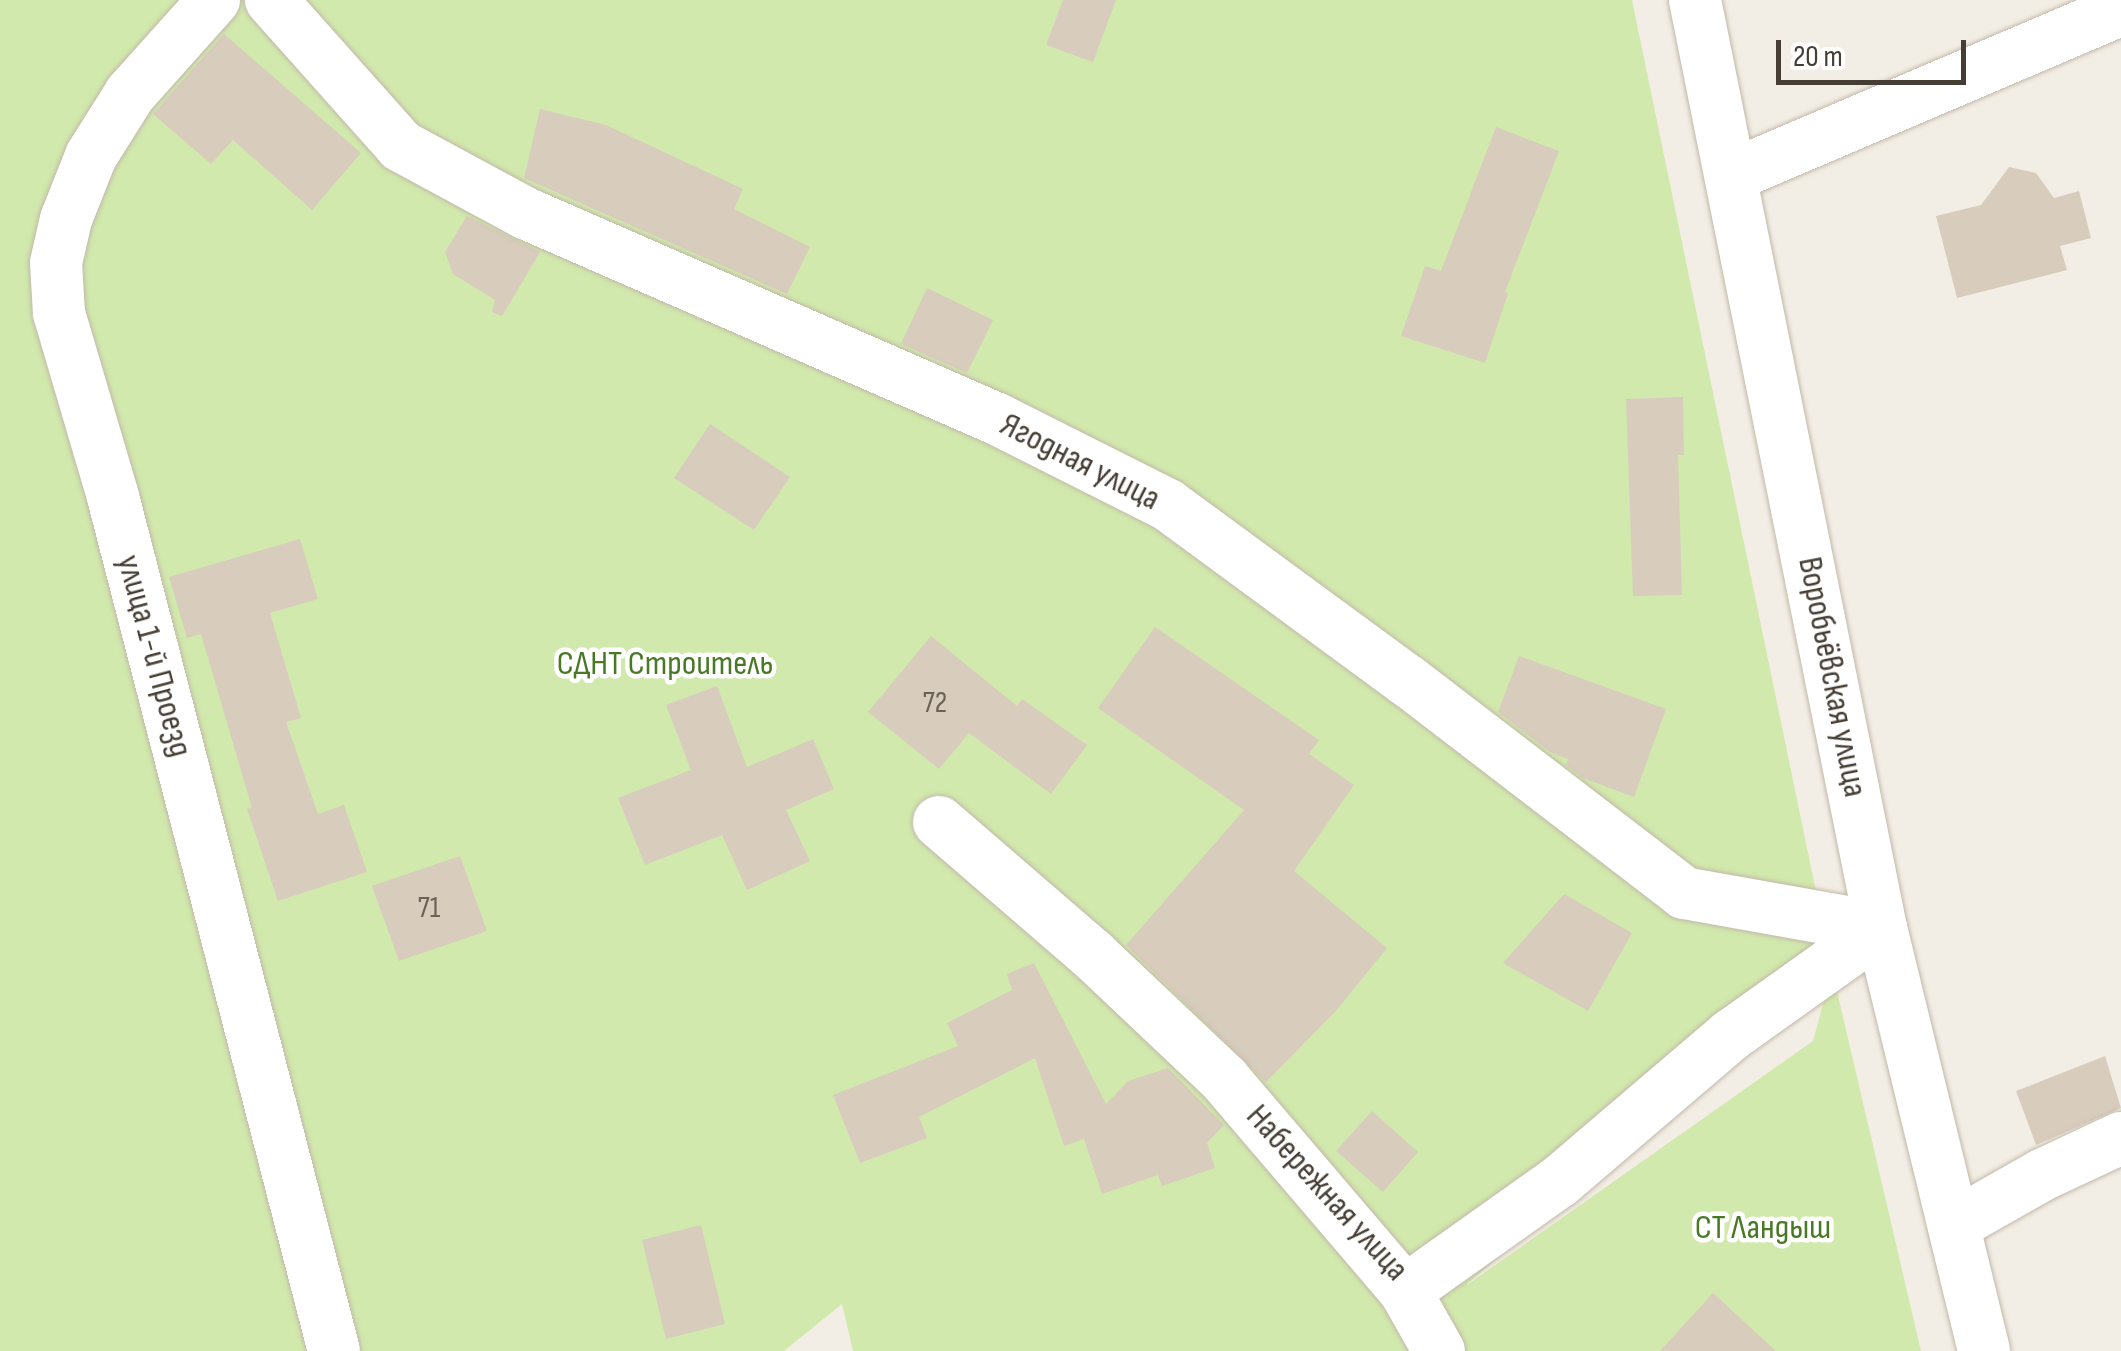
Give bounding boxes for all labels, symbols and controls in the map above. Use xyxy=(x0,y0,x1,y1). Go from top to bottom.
scale bar xyxy=(1781,20,1971,82)
text: 20 m xyxy=(1793,39,1843,75)
street label: Ягодная улица xyxy=(993,404,1167,520)
street label: улица 1-й Проезд xyxy=(107,551,201,761)
street label: Воробьёвская улица xyxy=(1788,553,1876,801)
park label: СДНТ Строитель xyxy=(557,643,773,685)
house number: 72 xyxy=(923,685,947,721)
house number: 71 xyxy=(418,890,440,926)
street label: Набережная улица xyxy=(1237,1096,1417,1290)
park label: СТ Ландыш xyxy=(1695,1207,1831,1249)

